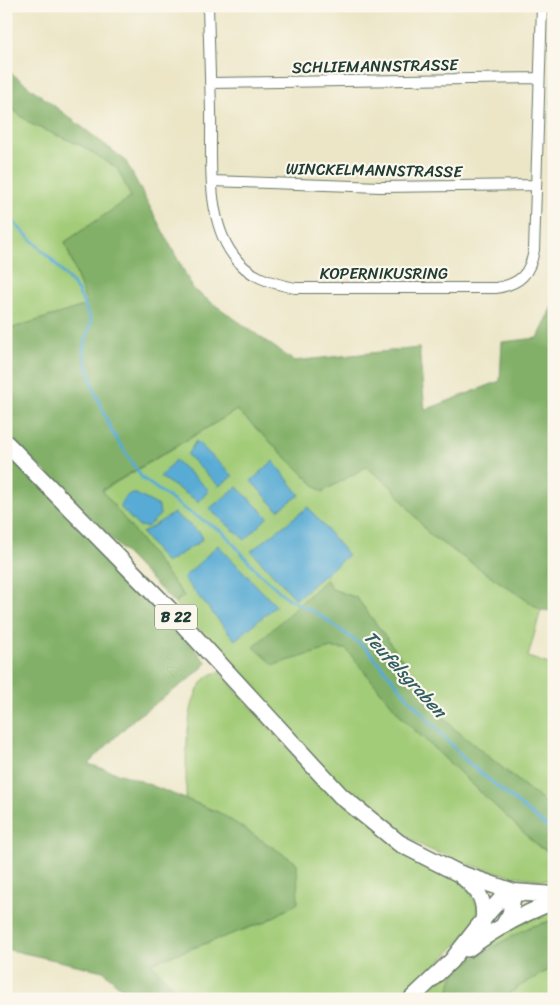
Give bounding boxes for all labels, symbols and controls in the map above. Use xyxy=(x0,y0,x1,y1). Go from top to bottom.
street label: SCHLIEMANNSTRASSE xyxy=(292,50,459,82)
street label: WINCKELMANNSTRASSE xyxy=(286,154,463,186)
street label: KOPERNIKUSRING xyxy=(320,259,448,288)
road number: B 22 xyxy=(155,604,197,630)
water label: Teufelsgraben xyxy=(356,623,456,727)

